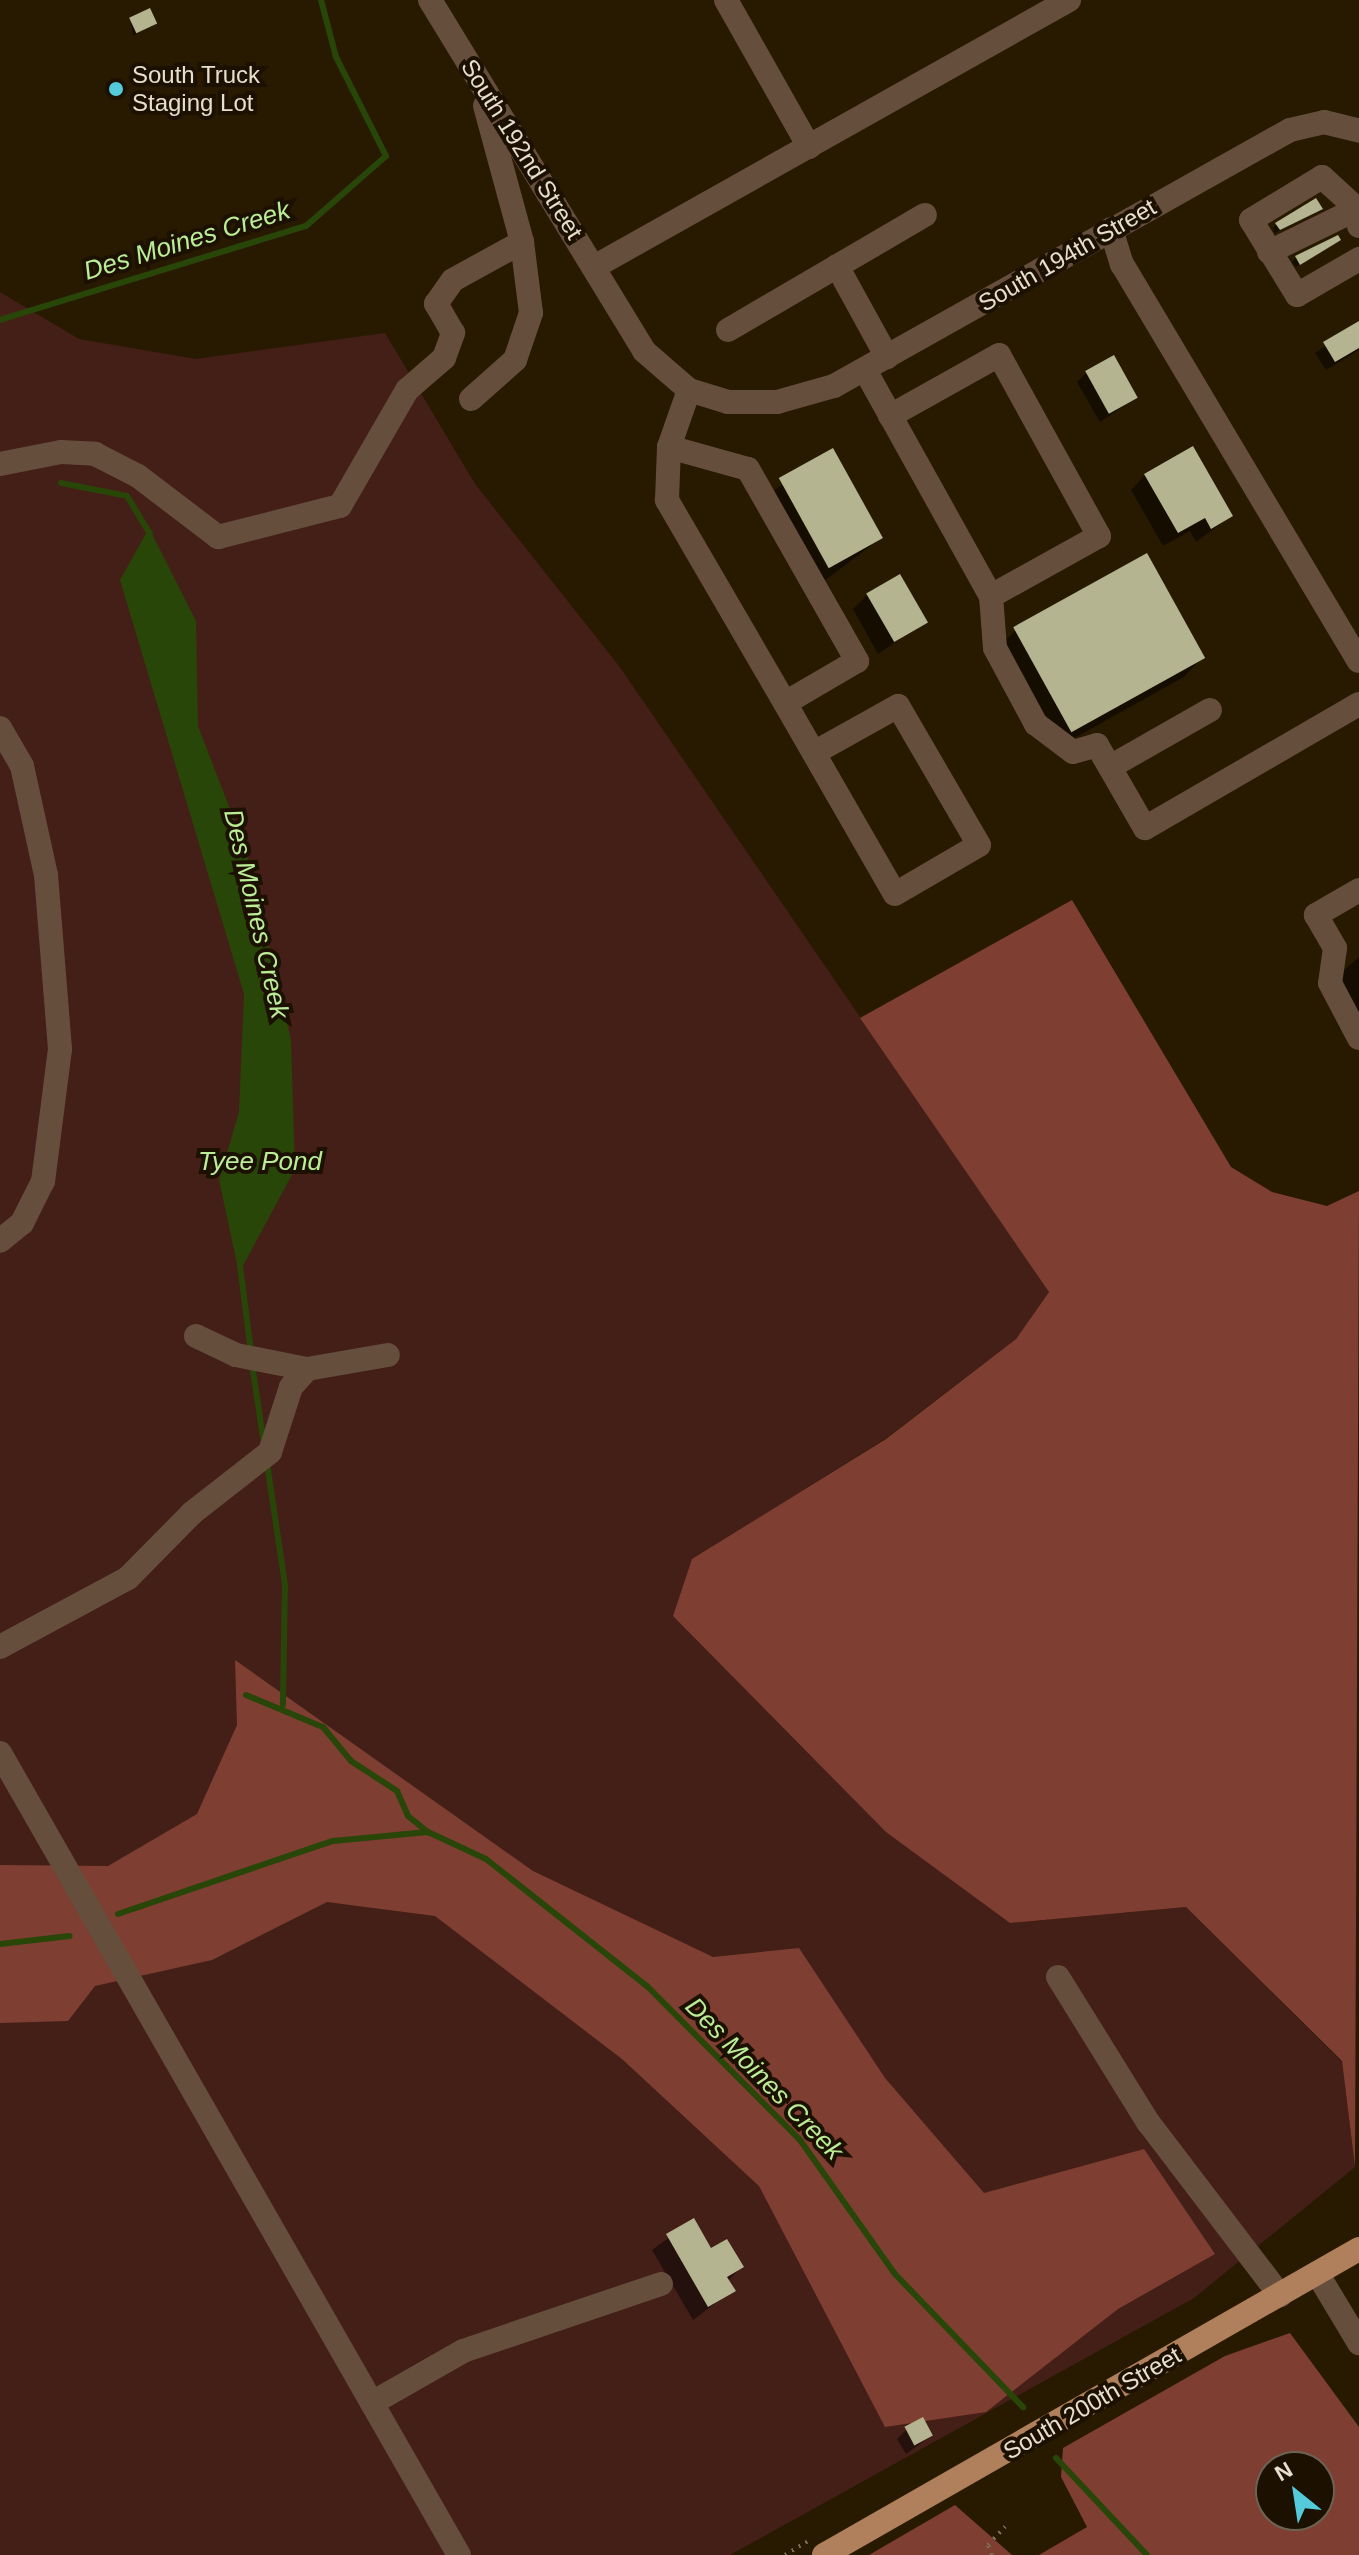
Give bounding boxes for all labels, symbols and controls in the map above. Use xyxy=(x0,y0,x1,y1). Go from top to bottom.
street label: South 192nd Street xyxy=(455,54,589,244)
place label: South Truck Staging Lot xyxy=(132,61,260,117)
marker: South Truck Staging Lot xyxy=(107,80,125,98)
street label: South 194th Street xyxy=(973,192,1161,318)
water label: Des Moines Creek xyxy=(80,195,294,287)
water label: Des Moines Creek xyxy=(217,806,295,1022)
water label: Tyee Pond xyxy=(198,1146,322,1178)
water label: Des Moines Creek xyxy=(679,1991,849,2167)
street label: South 200th Street xyxy=(998,2340,1186,2466)
north arrow xyxy=(1255,2451,1335,2531)
text: N xyxy=(1271,2457,1297,2486)

